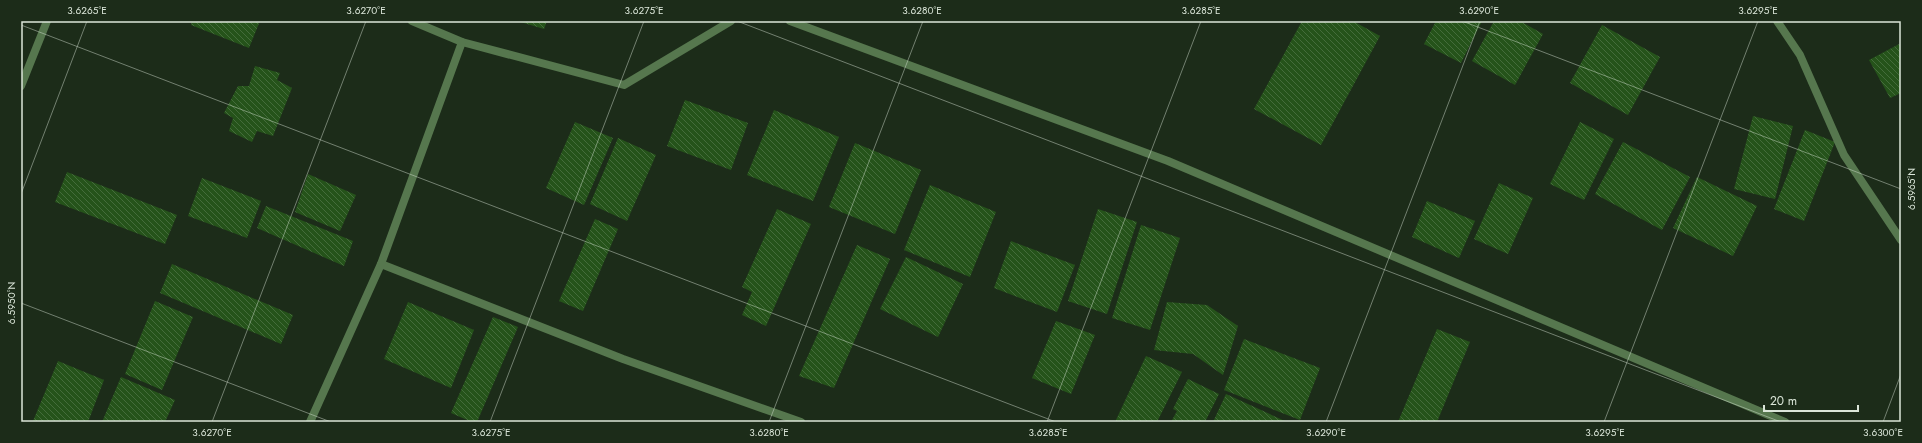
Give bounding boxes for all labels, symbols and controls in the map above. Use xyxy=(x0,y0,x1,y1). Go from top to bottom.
text: 3.6265°E xyxy=(67,3,107,18)
text: 3.6270°E xyxy=(346,3,386,18)
text: 3.6275°E xyxy=(625,3,663,18)
text: 3.6280°E xyxy=(902,3,942,18)
text: 3.6285°E xyxy=(1181,3,1221,18)
text: 3.6290°E xyxy=(1459,3,1499,18)
text: 3.6295°E xyxy=(1738,3,1778,18)
text: 6.5965°N xyxy=(1904,168,1919,210)
text: 6.5950°N xyxy=(4,282,19,324)
scale bar xyxy=(1764,387,1858,413)
text: 20 m xyxy=(1770,392,1797,410)
text: 3.6270°E xyxy=(192,425,232,440)
text: 3.6275°E xyxy=(472,425,510,440)
text: 3.6280°E xyxy=(749,425,789,440)
text: 3.6285°E xyxy=(1028,425,1068,440)
text: 3.6290°E xyxy=(1306,425,1346,440)
text: 3.6295°E xyxy=(1585,425,1625,440)
text: 3.6300°E xyxy=(1863,425,1903,440)

